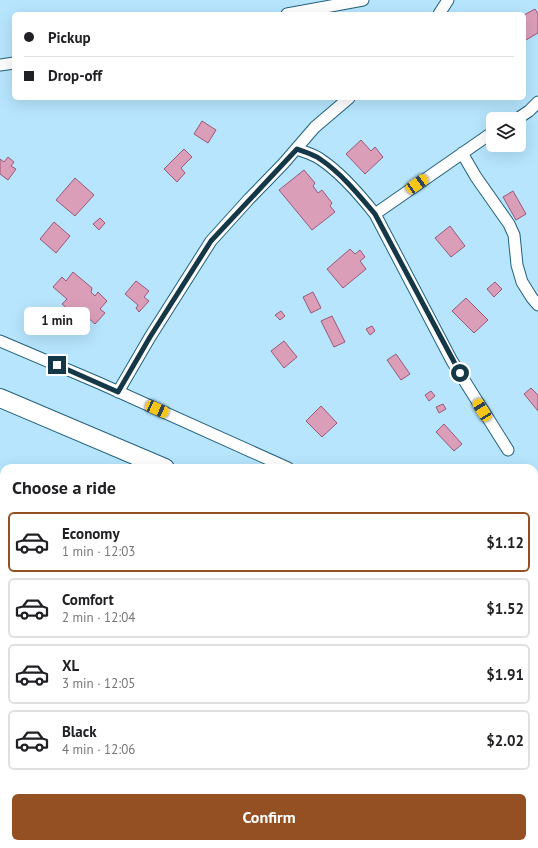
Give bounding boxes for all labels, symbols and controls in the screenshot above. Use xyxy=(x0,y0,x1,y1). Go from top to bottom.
text: Pickup xyxy=(48,28,91,47)
text: Drop-off xyxy=(48,66,102,85)
map controls xyxy=(486,112,526,152)
button: layers xyxy=(486,112,526,152)
car xyxy=(404,172,430,196)
callout: 1 min xyxy=(24,307,90,335)
text: 1 min xyxy=(41,312,73,329)
route end xyxy=(48,356,66,374)
route start xyxy=(451,364,469,382)
car xyxy=(471,397,493,423)
car xyxy=(144,399,170,419)
text: Choose a ride xyxy=(12,476,116,499)
icon: car xyxy=(14,524,50,560)
text: Economy xyxy=(62,524,120,543)
text: $1.12 xyxy=(486,533,524,552)
text: 1 min · 12:03 xyxy=(62,543,135,560)
icon: car xyxy=(14,590,50,626)
text: Comfort xyxy=(62,590,114,609)
text: $1.52 xyxy=(486,599,524,618)
text: 2 min · 12:04 xyxy=(62,609,135,626)
icon: car xyxy=(14,656,50,692)
text: XL xyxy=(62,656,79,675)
text: $1.91 xyxy=(486,665,524,684)
text: 3 min · 12:05 xyxy=(62,675,135,692)
icon: car xyxy=(14,722,50,758)
text: Black xyxy=(62,722,97,741)
text: $2.02 xyxy=(486,731,524,750)
text: 4 min · 12:06 xyxy=(62,741,135,758)
button: Confirm xyxy=(12,794,526,840)

